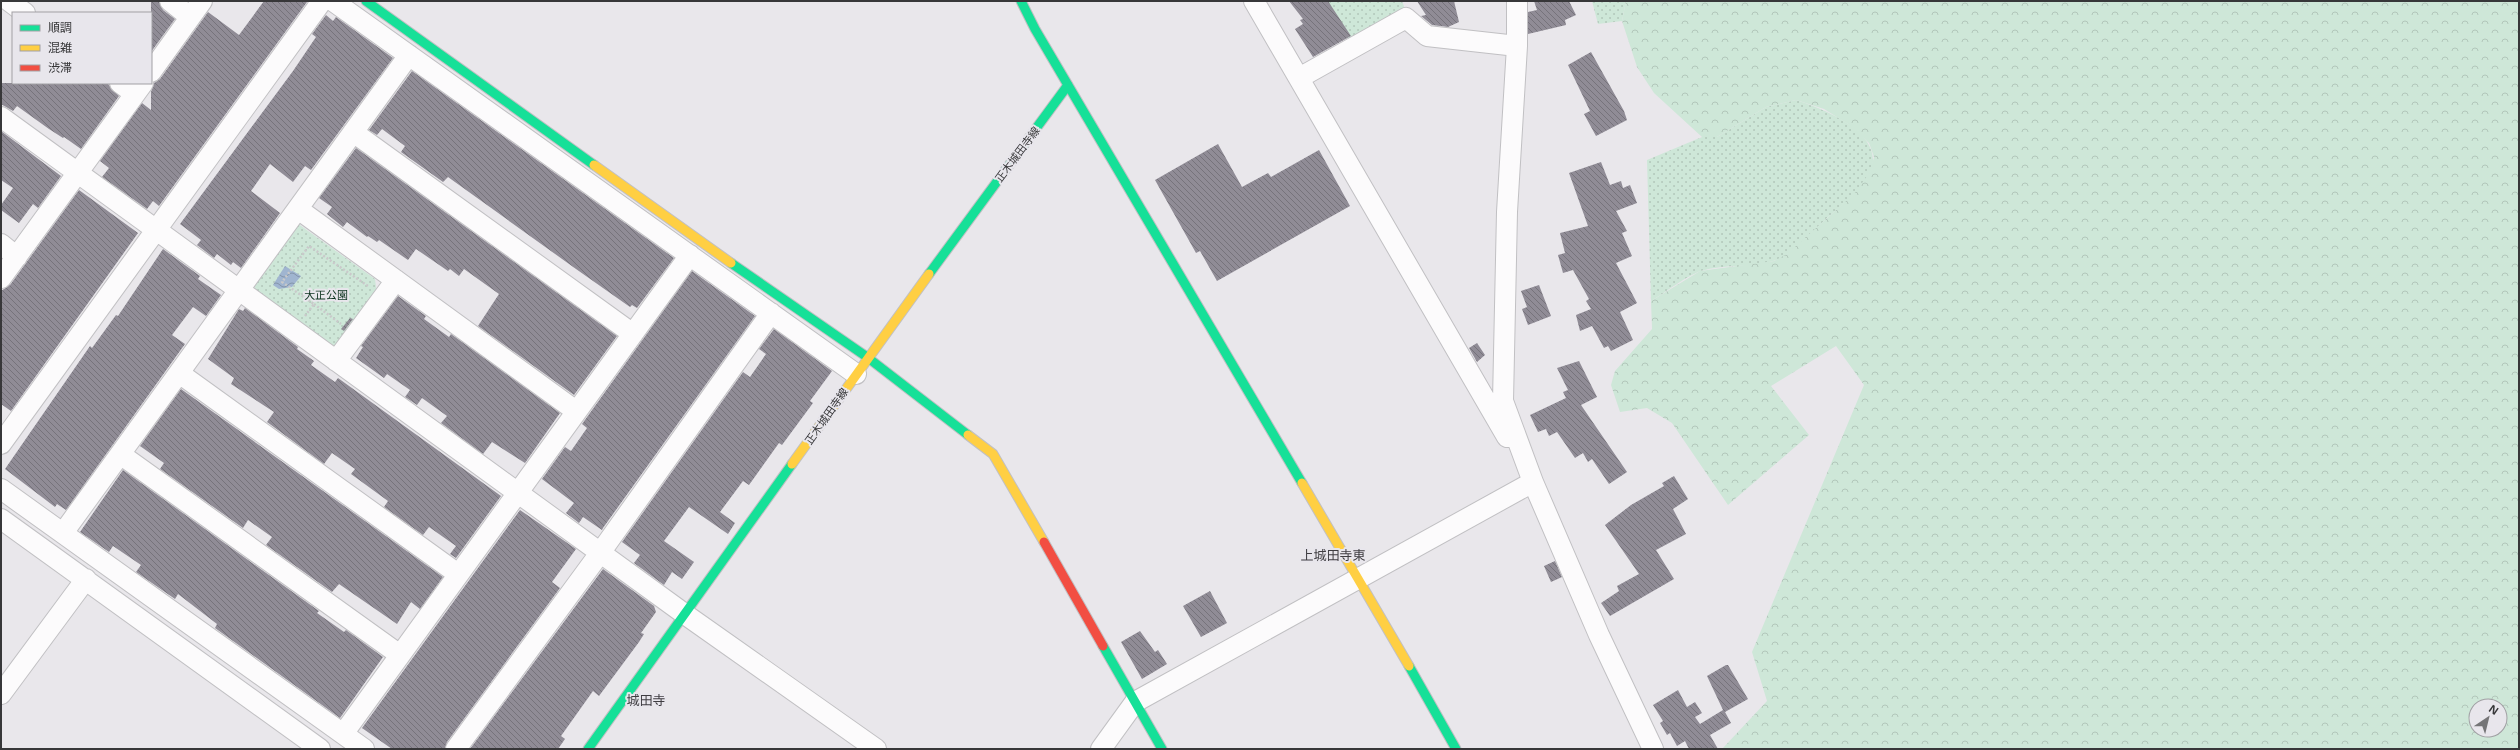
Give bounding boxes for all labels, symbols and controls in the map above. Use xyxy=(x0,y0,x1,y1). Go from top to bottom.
legend xyxy=(12,12,152,84)
text: 順調 xyxy=(48,19,72,36)
text: 混雑 xyxy=(48,39,72,56)
text: 渋滞 xyxy=(48,59,72,76)
street label: 正木城田寺線 xyxy=(991,123,1043,185)
park label: 大正公園 xyxy=(304,287,348,302)
street label: 正木城田寺線 xyxy=(801,385,851,447)
district label: 上城田寺東 xyxy=(1300,546,1366,564)
district label: 城田寺 xyxy=(626,691,666,709)
north arrow xyxy=(2468,698,2508,738)
text: N xyxy=(2486,701,2502,718)

